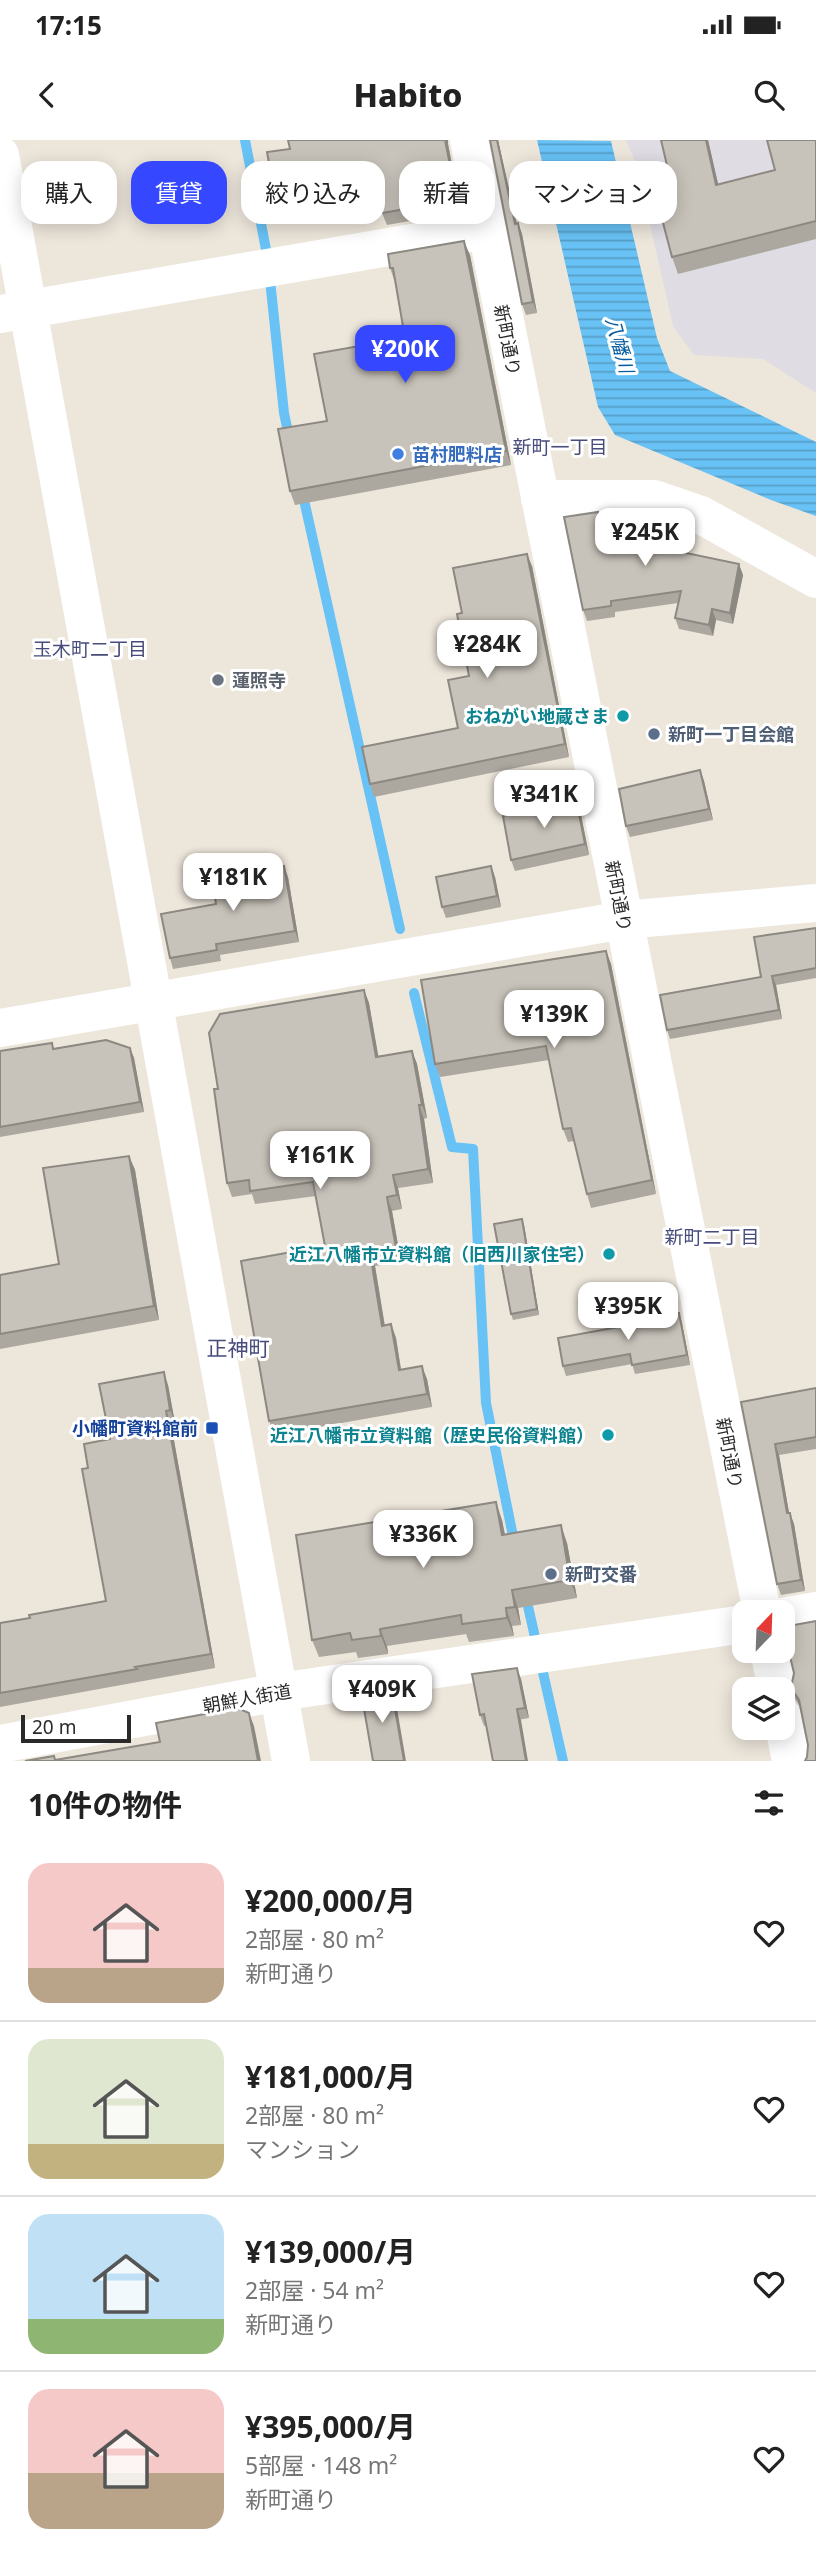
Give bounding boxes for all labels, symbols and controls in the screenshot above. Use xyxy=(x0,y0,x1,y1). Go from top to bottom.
text: 17:15 xyxy=(35,7,102,43)
text: Habito xyxy=(354,73,462,116)
icon: back xyxy=(28,76,66,114)
icon: search xyxy=(750,76,788,114)
chip: 購入 xyxy=(21,161,117,224)
chip: 賃貸 xyxy=(131,161,227,224)
chip: 絞り込み xyxy=(241,161,385,224)
chip: 新着 xyxy=(399,161,495,224)
chip: マンション xyxy=(509,161,677,224)
street label: 新町通り xyxy=(489,302,527,378)
water label: 八幡川 xyxy=(600,314,640,378)
pin: ¥200K xyxy=(356,326,454,385)
text: ¥200K xyxy=(371,332,439,364)
district label: 新町一丁目 xyxy=(512,434,608,460)
place label: 苗村肥料店 xyxy=(412,442,502,466)
marker: 苗村肥料店 xyxy=(390,446,406,462)
pin: ¥245K xyxy=(596,508,694,568)
text: ¥245K xyxy=(611,515,679,547)
pin: ¥284K xyxy=(438,620,536,680)
text: ¥284K xyxy=(453,627,521,659)
district label: 玉木町二丁目 xyxy=(33,636,147,662)
place label: 蓮照寺 xyxy=(232,668,286,692)
marker: 蓮照寺 xyxy=(210,672,226,688)
place label: おねがい地蔵さま xyxy=(465,704,609,728)
marker: おねがい地蔵さま xyxy=(615,708,631,724)
place label: 新町一丁目会館 xyxy=(668,722,794,746)
marker: 新町一丁目会館 xyxy=(646,726,662,742)
pin: ¥341K xyxy=(495,770,593,830)
text: ¥341K xyxy=(510,777,578,809)
pin: ¥181K xyxy=(184,854,282,913)
street label: 新町通り xyxy=(600,858,638,934)
text: ¥181K xyxy=(199,860,267,892)
pin: ¥139K xyxy=(505,990,603,1050)
text: ¥139K xyxy=(520,997,588,1029)
pin: ¥161K xyxy=(271,1132,369,1191)
text: ¥161K xyxy=(286,1138,354,1170)
district label: 新町二丁目 xyxy=(664,1224,760,1250)
place label: 近江八幡市立資料館（旧西川家住宅） xyxy=(289,1242,595,1266)
marker: 近江八幡市立資料館（旧西川家住宅） xyxy=(601,1246,617,1262)
pin: ¥395K xyxy=(579,1282,677,1342)
text: ¥395K xyxy=(594,1289,662,1321)
district label: 正神町 xyxy=(207,1334,270,1362)
street label: 新町通り xyxy=(711,1415,749,1491)
place label: 小幡町資料館前 xyxy=(72,1416,198,1440)
marker: 小幡町資料館前 xyxy=(204,1420,220,1436)
place label: 近江八幡市立資料館（歴史民俗資料館） xyxy=(270,1423,594,1447)
marker: 近江八幡市立資料館（歴史民俗資料館） xyxy=(600,1427,616,1443)
pin: ¥336K xyxy=(374,1510,472,1570)
text: ¥336K xyxy=(389,1517,457,1549)
place label: 新町交番 xyxy=(565,1562,637,1586)
marker: 新町交番 xyxy=(543,1566,559,1582)
north arrow xyxy=(732,1600,794,1662)
map controls xyxy=(732,1600,795,1740)
pin: ¥409K xyxy=(333,1666,431,1725)
text: ¥409K xyxy=(348,1672,416,1704)
button: layers xyxy=(732,1677,795,1740)
street label: 朝鮮人街道 xyxy=(201,1678,293,1718)
scale bar xyxy=(21,1712,131,1744)
text: 20 m xyxy=(32,1714,76,1740)
text: 10件の物件 xyxy=(28,1784,182,1825)
icon: filters xyxy=(750,1784,788,1822)
text: ¥200,000/月 xyxy=(245,1880,416,1921)
icon: home xyxy=(84,1891,168,1975)
icon: heart xyxy=(750,1914,788,1952)
text: 2部屋 · 80 m² xyxy=(245,1923,384,1955)
text: 新町通り xyxy=(245,1957,337,1989)
text: ¥181,000/月 xyxy=(245,2056,416,2097)
icon: home xyxy=(84,2067,168,2151)
icon: heart xyxy=(750,2090,788,2128)
text: 2部屋 · 80 m² xyxy=(245,2099,384,2131)
text: マンション xyxy=(245,2133,360,2165)
text: ¥139,000/月 xyxy=(245,2231,416,2272)
icon: home xyxy=(84,2242,168,2326)
icon: heart xyxy=(750,2265,788,2303)
text: 2部屋 · 54 m² xyxy=(245,2274,384,2306)
text: 新町通り xyxy=(245,2308,337,2340)
text: ¥395,000/月 xyxy=(245,2406,416,2447)
icon: home xyxy=(84,2417,168,2501)
icon: heart xyxy=(750,2440,788,2478)
text: 5部屋 · 148 m² xyxy=(245,2449,397,2481)
text: 新町通り xyxy=(245,2483,337,2515)

